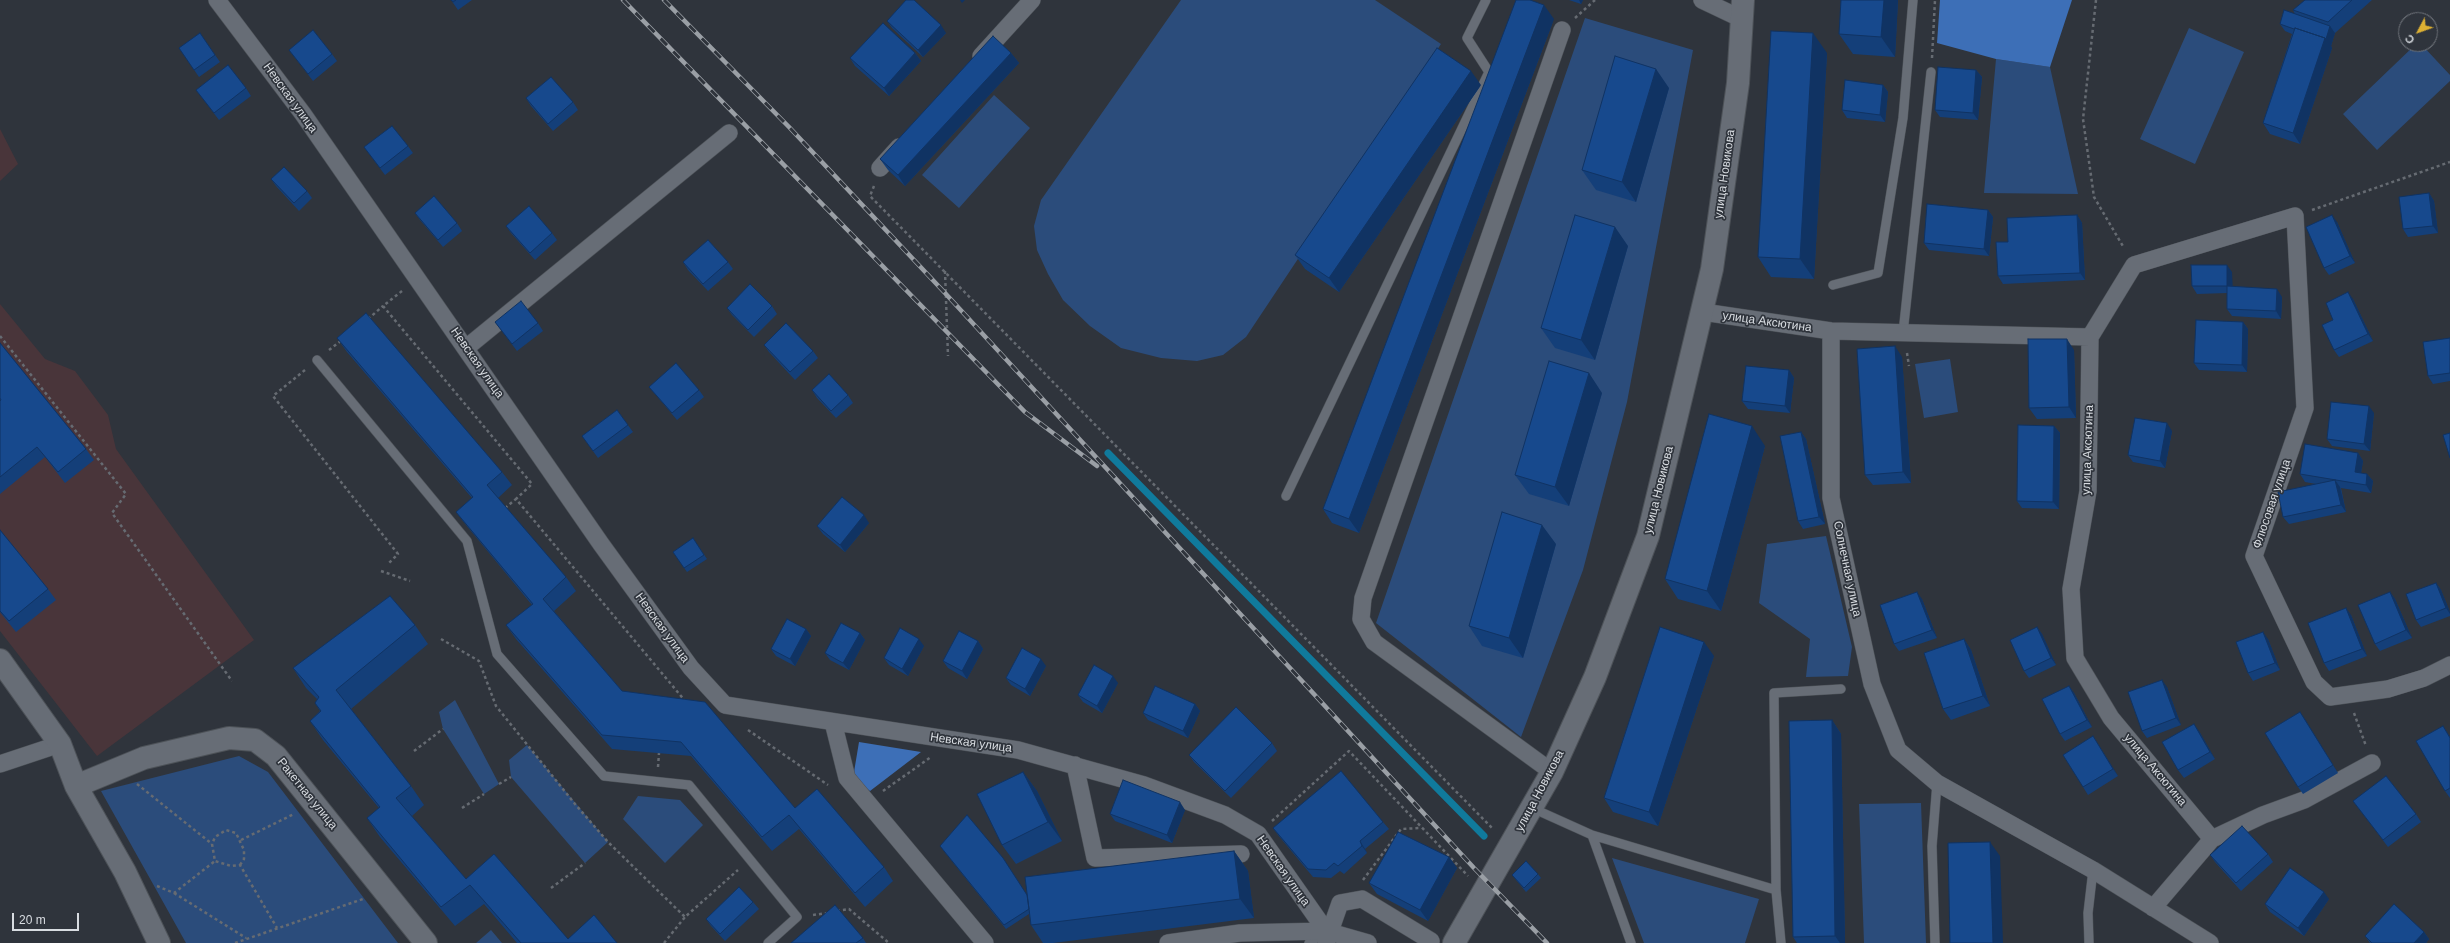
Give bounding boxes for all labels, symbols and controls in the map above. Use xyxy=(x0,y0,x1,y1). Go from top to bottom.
north arrow xyxy=(2398,12,2438,52)
text: С xyxy=(2403,32,2417,46)
street label: Невская улица xyxy=(260,60,320,136)
street label: улица Новикова xyxy=(1712,129,1738,219)
street label: улица Аксютина xyxy=(1721,309,1813,335)
street label: Невская улица xyxy=(447,325,507,401)
street label: улица Аксютина xyxy=(2079,405,2097,495)
street label: улица Новикова xyxy=(1641,445,1677,535)
street label: Флюсовая улица xyxy=(2250,458,2294,550)
street label: Солнечная улица xyxy=(1830,520,1864,618)
street label: Невская улица xyxy=(632,590,692,666)
street label: Невская улица xyxy=(929,730,1013,756)
street label: улица Аксютина xyxy=(2121,731,2189,809)
street label: улица Новикова xyxy=(1513,748,1567,834)
street label: Ракетная улица xyxy=(274,755,340,833)
street label: Невская улица xyxy=(1253,833,1313,909)
scale bar xyxy=(14,905,81,931)
text: 20 m xyxy=(19,913,46,927)

